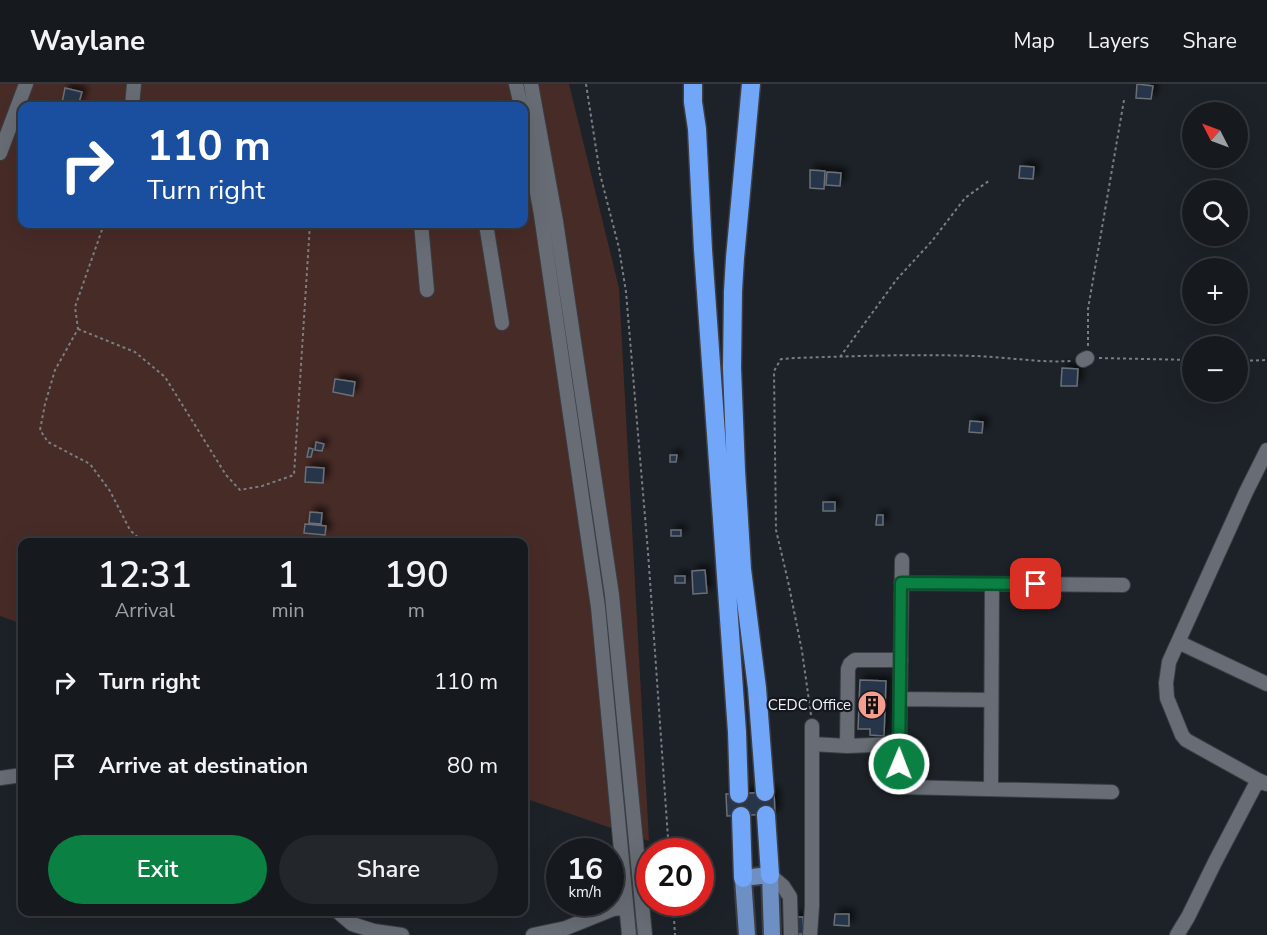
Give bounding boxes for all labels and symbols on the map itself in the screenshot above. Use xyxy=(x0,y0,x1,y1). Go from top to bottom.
north arrow xyxy=(1182,102,1248,168)
pin xyxy=(1010,558,1061,609)
building icon: CEDC Office xyxy=(856,689,888,721)
place label: CEDC Office xyxy=(768,695,851,715)
position arrow xyxy=(867,732,931,796)
speed limit sign: 20 xyxy=(636,838,714,916)

